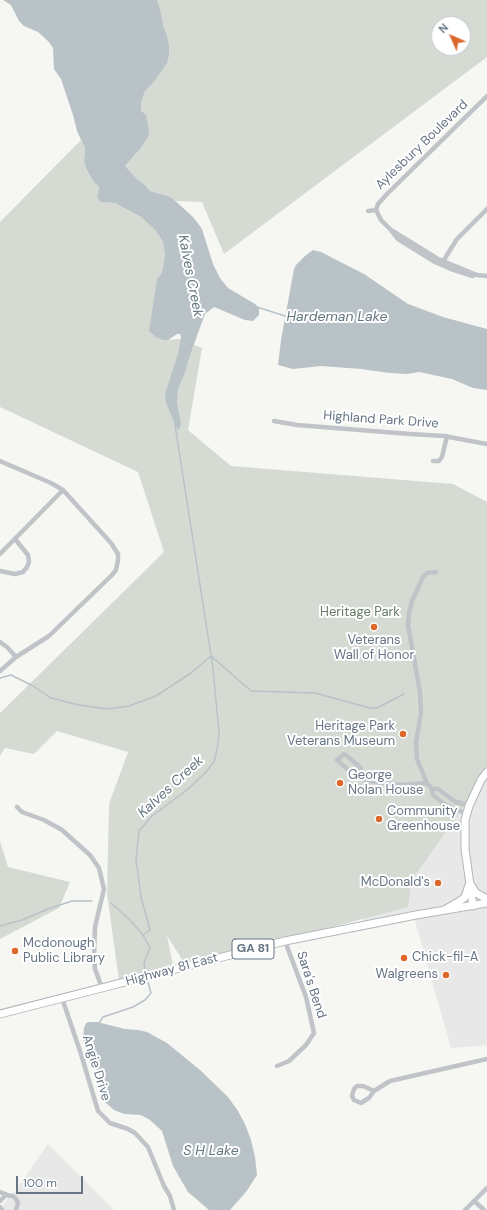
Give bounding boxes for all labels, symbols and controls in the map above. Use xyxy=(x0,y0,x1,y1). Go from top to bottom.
north arrow xyxy=(431,16,471,56)
text: N xyxy=(435,20,451,36)
street label: Aylesbury Boulevard xyxy=(373,97,471,193)
water label: Kalves Creek xyxy=(174,234,206,318)
water label: Hardeman Lake xyxy=(287,309,387,325)
street label: Highland Park Drive xyxy=(323,408,439,432)
park label: Heritage Park xyxy=(320,605,400,621)
marker: Veterans Wall of Honor xyxy=(369,622,379,632)
place label: Veterans Wall of Honor xyxy=(334,633,414,664)
place label: Heritage Park Veterans Museum xyxy=(287,719,395,750)
marker: Heritage Park Veterans Museum xyxy=(398,729,408,739)
water label: Kalves Creek xyxy=(135,752,207,822)
place label: George Nolan House xyxy=(348,768,424,799)
marker: George Nolan House xyxy=(335,778,345,788)
place label: Community Greenhouse xyxy=(387,804,460,835)
marker: Community Greenhouse xyxy=(374,814,384,824)
place label: McDonald's xyxy=(361,875,430,891)
marker: McDonald's xyxy=(433,878,443,888)
place label: Mcdonough Public Library xyxy=(23,936,105,967)
road number: GA 81 xyxy=(232,939,274,959)
marker: Mcdonough Public Library xyxy=(10,946,20,956)
street label: Highway 81 East xyxy=(124,950,220,990)
street label: Sara's Bend xyxy=(293,950,329,1020)
place label: Chick-fil-A xyxy=(412,950,478,966)
marker: Chick-fil-A xyxy=(399,953,409,963)
place label: Walgreens xyxy=(376,967,438,983)
marker: Walgreens xyxy=(441,970,451,980)
street label: Angie Drive xyxy=(79,1033,113,1103)
water label: S H Lake xyxy=(183,1143,239,1159)
scale bar xyxy=(18,1168,85,1194)
text: 100 m xyxy=(23,1175,57,1191)

